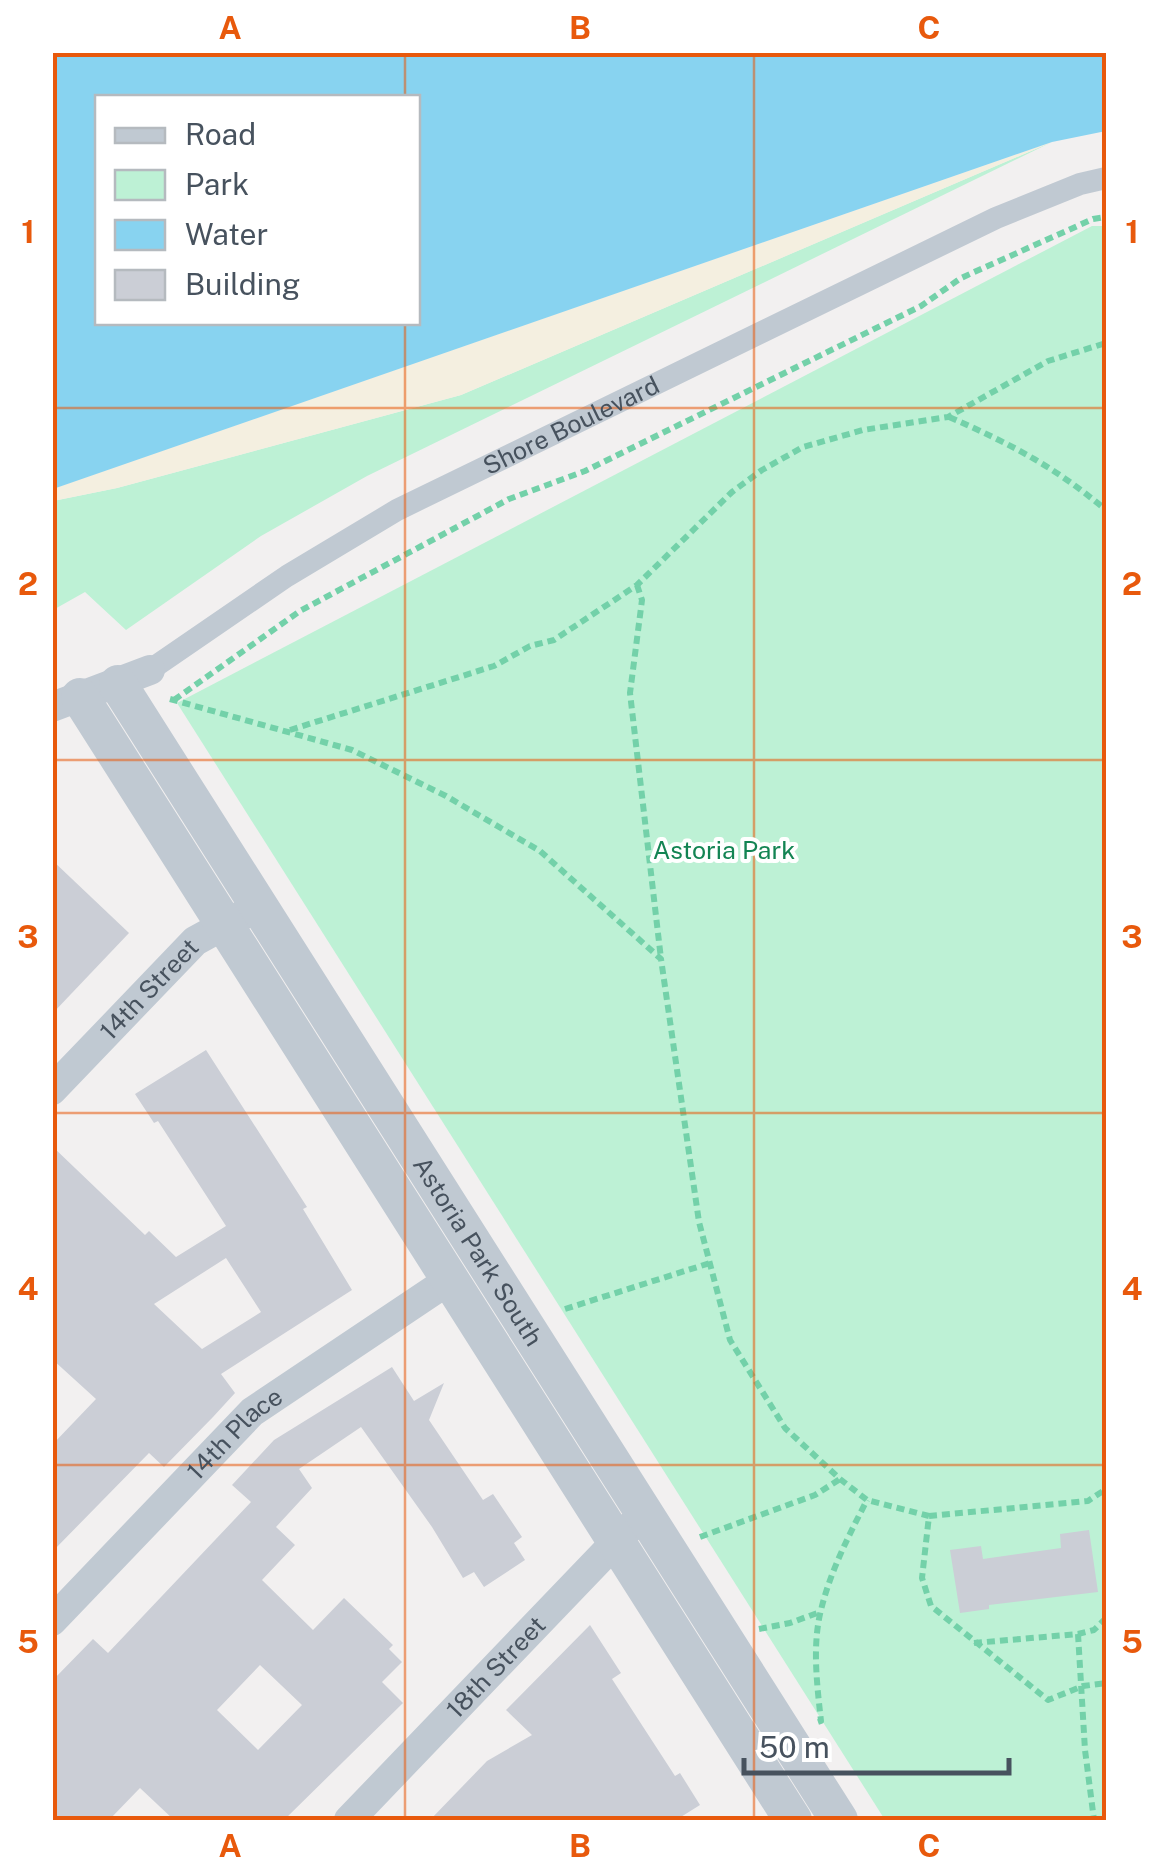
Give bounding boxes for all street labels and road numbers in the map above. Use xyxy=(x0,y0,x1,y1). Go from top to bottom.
street label: Shore Boulevard xyxy=(478,370,664,481)
street label: 14th Street xyxy=(93,932,205,1046)
street label: Astoria Park South xyxy=(407,1151,549,1351)
street label: 14th Place xyxy=(180,1381,288,1486)
street label: 18th Street xyxy=(440,1610,551,1724)

